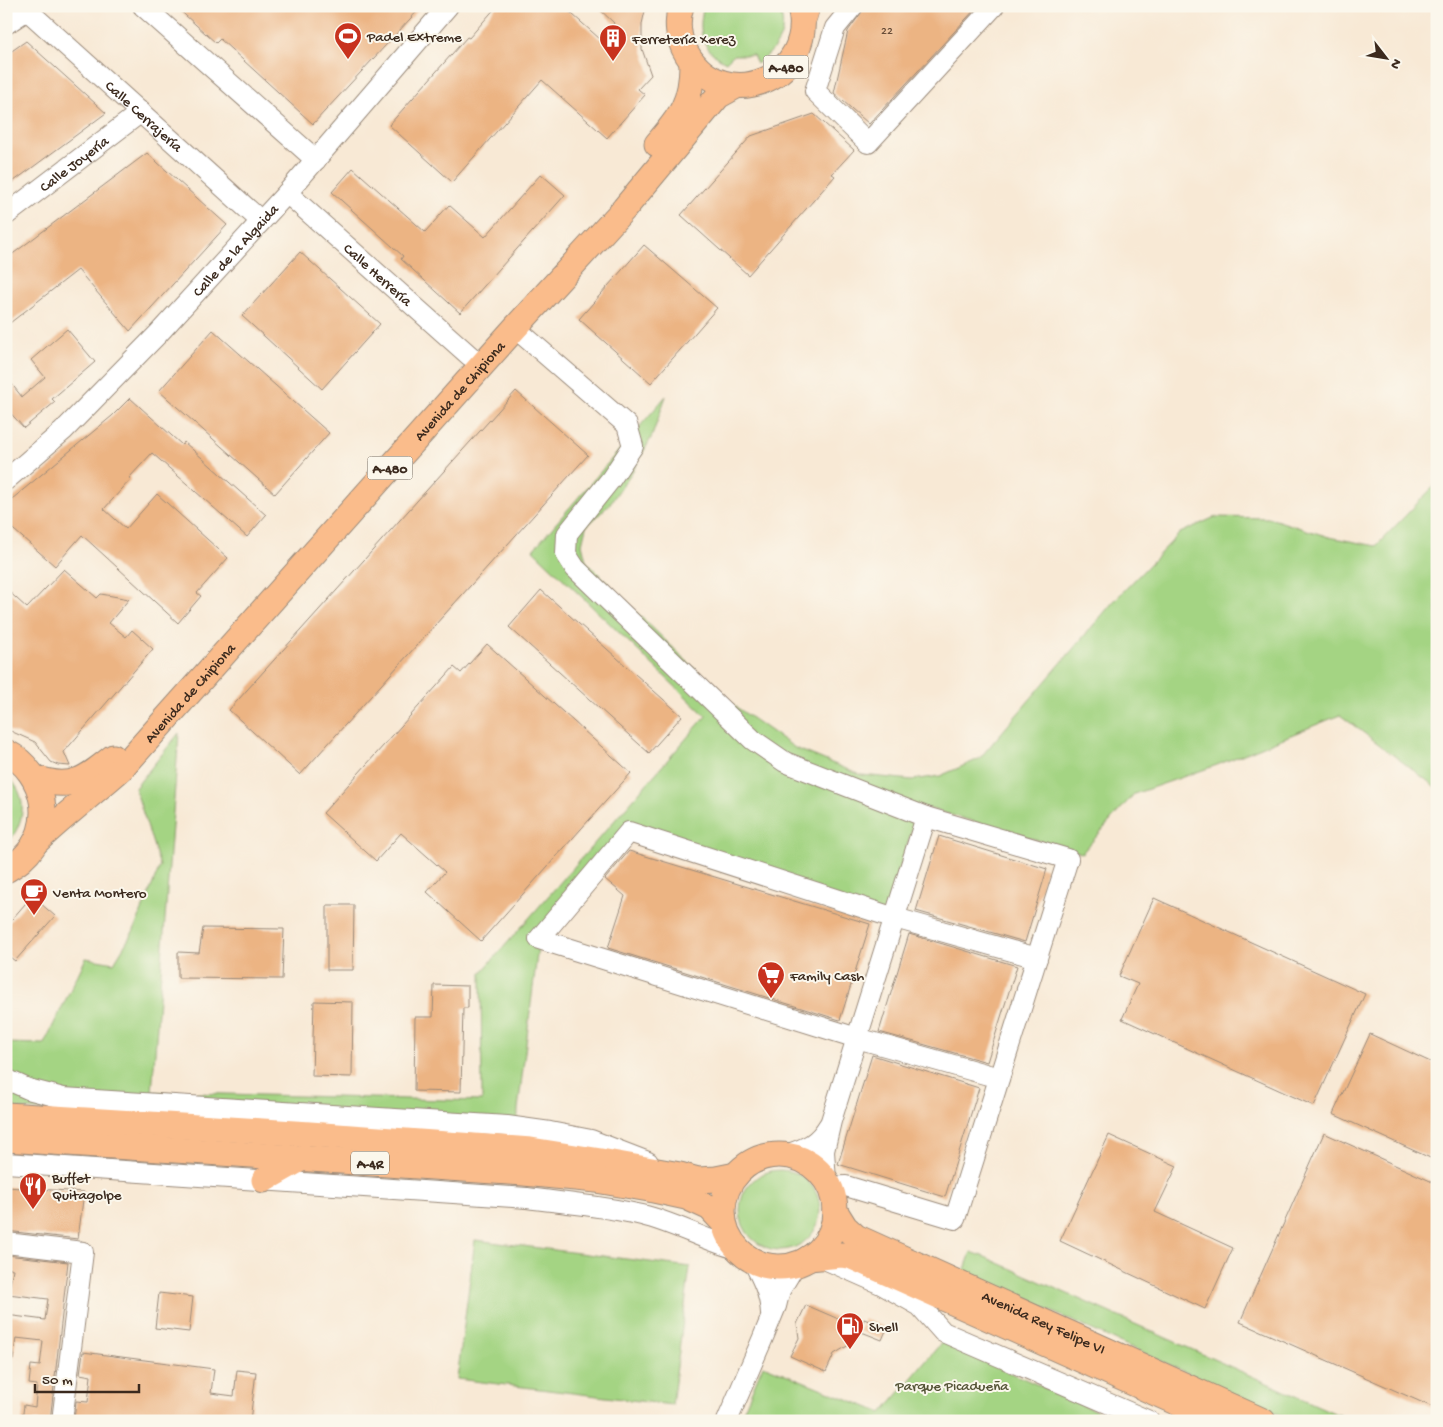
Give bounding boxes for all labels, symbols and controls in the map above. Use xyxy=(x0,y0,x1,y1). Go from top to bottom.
sports icon: Padel Extreme xyxy=(333,21,363,60)
building icon: Ferretería Xerez xyxy=(598,23,628,62)
house number: 22 xyxy=(881,25,893,39)
place label: Padel Extreme xyxy=(366,29,462,47)
place label: Ferretería Xerez xyxy=(631,31,736,49)
north arrow xyxy=(1360,32,1410,82)
text: N xyxy=(1385,55,1405,72)
road number: A-480 xyxy=(764,56,808,78)
street label: Calle Cerrajería xyxy=(100,78,186,157)
street label: Calle Joyería xyxy=(37,133,113,197)
street label: Calle de la Algaida xyxy=(190,201,284,301)
street label: Calle Herrería xyxy=(339,240,415,311)
street label: Avenida de Chipiona xyxy=(411,338,510,446)
road number: A-480 xyxy=(368,456,412,479)
street label: Avenida de Chipiona xyxy=(142,640,241,748)
cafe icon: Venta Montero xyxy=(19,877,49,916)
place label: Venta Montero xyxy=(52,885,147,903)
supermarket icon: Family Cash xyxy=(756,960,786,999)
place label: Family Cash xyxy=(789,968,864,986)
road number: A-4R xyxy=(351,1152,389,1174)
place label: Buffet Quitagolpe xyxy=(51,1170,122,1205)
restaurant icon: Buffet Quitagolpe xyxy=(18,1171,48,1210)
street label: Avenida Rey Felipe VI xyxy=(979,1288,1108,1360)
fuel station icon: Shell xyxy=(835,1311,865,1350)
place label: Shell xyxy=(869,1319,898,1337)
scale bar xyxy=(35,1362,139,1394)
text: 50 m xyxy=(42,1372,73,1390)
park label: Parque Picadueña xyxy=(894,1378,1009,1396)

